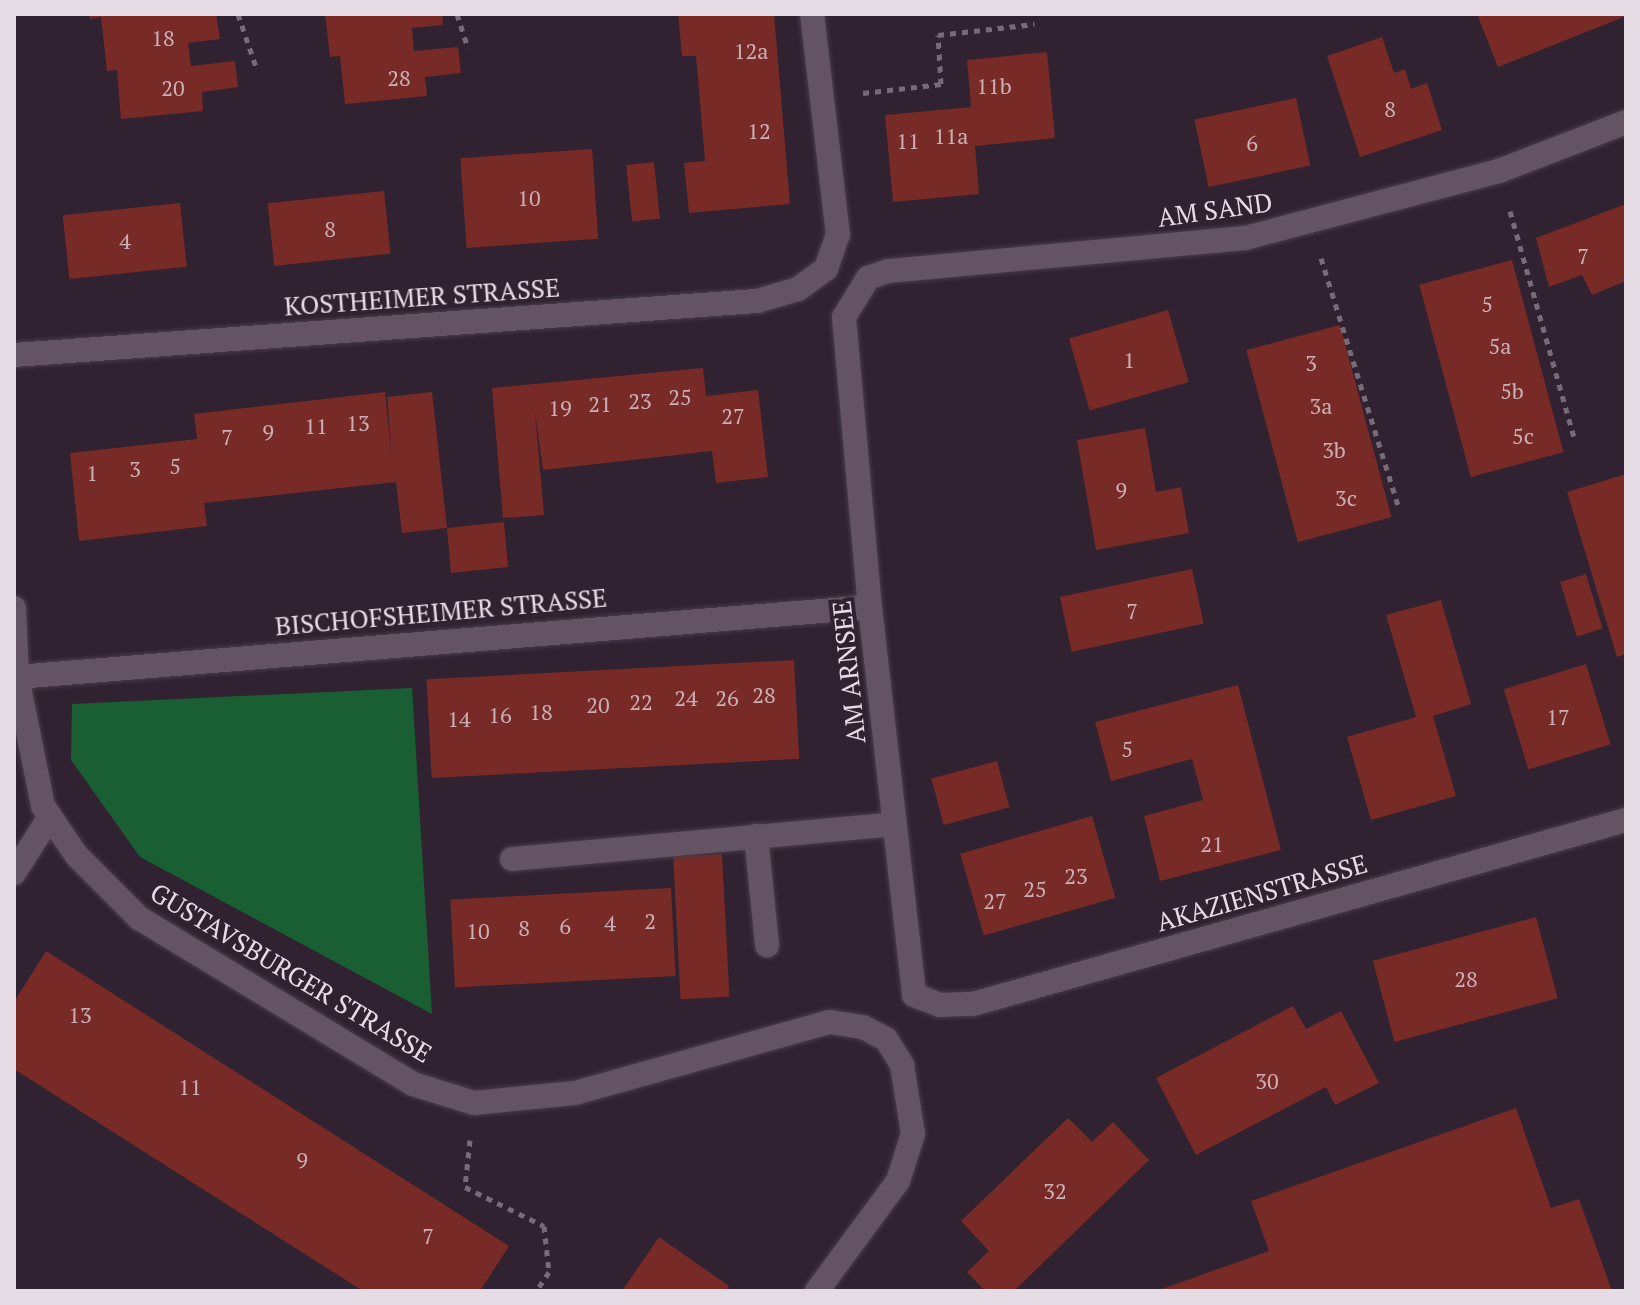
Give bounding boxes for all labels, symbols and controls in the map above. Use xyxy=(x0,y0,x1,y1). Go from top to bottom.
house number: 18 xyxy=(151,25,175,51)
house number: 12a xyxy=(734,38,768,64)
house number: 28 xyxy=(387,65,411,91)
house number: 11b xyxy=(976,73,1012,99)
house number: 20 xyxy=(161,75,185,101)
house number: 8 xyxy=(1384,96,1396,122)
house number: 12 xyxy=(747,118,771,144)
house number: 11a xyxy=(934,123,968,149)
house number: 11 xyxy=(896,128,920,154)
house number: 6 xyxy=(1246,130,1258,156)
house number: 10 xyxy=(517,185,541,211)
street label: AM SAND xyxy=(1156,186,1274,234)
house number: 8 xyxy=(324,216,336,242)
house number: 4 xyxy=(119,228,131,254)
house number: 7 xyxy=(1577,243,1589,269)
street label: KOSTHEIMER STRASSE xyxy=(283,272,561,322)
house number: 5 xyxy=(1481,291,1493,317)
house number: 5a xyxy=(1489,333,1511,359)
house number: 1 xyxy=(1123,347,1135,373)
house number: 3 xyxy=(1305,350,1317,376)
house number: 5b xyxy=(1500,378,1524,404)
house number: 25 xyxy=(668,384,692,410)
house number: 23 xyxy=(628,388,652,414)
house number: 21 xyxy=(588,391,612,417)
house number: 3a xyxy=(1310,393,1332,419)
house number: 19 xyxy=(548,395,572,421)
house number: 27 xyxy=(721,403,745,429)
house number: 13 xyxy=(346,410,370,436)
house number: 11 xyxy=(304,413,328,439)
house number: 9 xyxy=(262,419,274,445)
house number: 5c xyxy=(1512,423,1534,449)
house number: 7 xyxy=(221,424,233,450)
house number: 3b xyxy=(1322,437,1346,463)
house number: 5 xyxy=(169,453,181,479)
house number: 3 xyxy=(129,456,141,482)
house number: 1 xyxy=(86,460,98,486)
house number: 9 xyxy=(1115,477,1127,503)
house number: 3c xyxy=(1335,485,1357,511)
street label: BISCHOFSHEIMER STRASSE xyxy=(274,582,608,642)
house number: 7 xyxy=(1126,598,1138,624)
street label: AM ARNSEE xyxy=(826,599,872,745)
house number: 28 xyxy=(752,682,776,708)
house number: 24 xyxy=(674,685,698,711)
house number: 26 xyxy=(715,685,739,711)
house number: 22 xyxy=(629,689,653,715)
house number: 20 xyxy=(586,692,610,718)
house number: 18 xyxy=(529,699,553,725)
house number: 16 xyxy=(488,702,512,728)
house number: 17 xyxy=(1546,704,1570,730)
house number: 14 xyxy=(447,706,471,732)
house number: 5 xyxy=(1121,736,1133,762)
house number: 21 xyxy=(1200,831,1224,857)
street label: AKAZIENSTRASSE xyxy=(1153,848,1371,938)
house number: 23 xyxy=(1064,863,1088,889)
house number: 25 xyxy=(1023,876,1047,902)
street label: GUSTAVSBURGER STRASSE xyxy=(145,877,437,1069)
house number: 27 xyxy=(983,888,1007,914)
house number: 2 xyxy=(644,908,656,934)
house number: 4 xyxy=(604,910,616,936)
house number: 6 xyxy=(559,913,571,939)
house number: 8 xyxy=(518,915,530,941)
house number: 10 xyxy=(466,918,490,944)
house number: 28 xyxy=(1454,966,1478,992)
house number: 13 xyxy=(68,1002,92,1028)
house number: 30 xyxy=(1255,1068,1279,1094)
house number: 11 xyxy=(178,1074,202,1100)
house number: 9 xyxy=(296,1147,308,1173)
house number: 32 xyxy=(1043,1178,1067,1204)
house number: 7 xyxy=(422,1223,434,1249)

